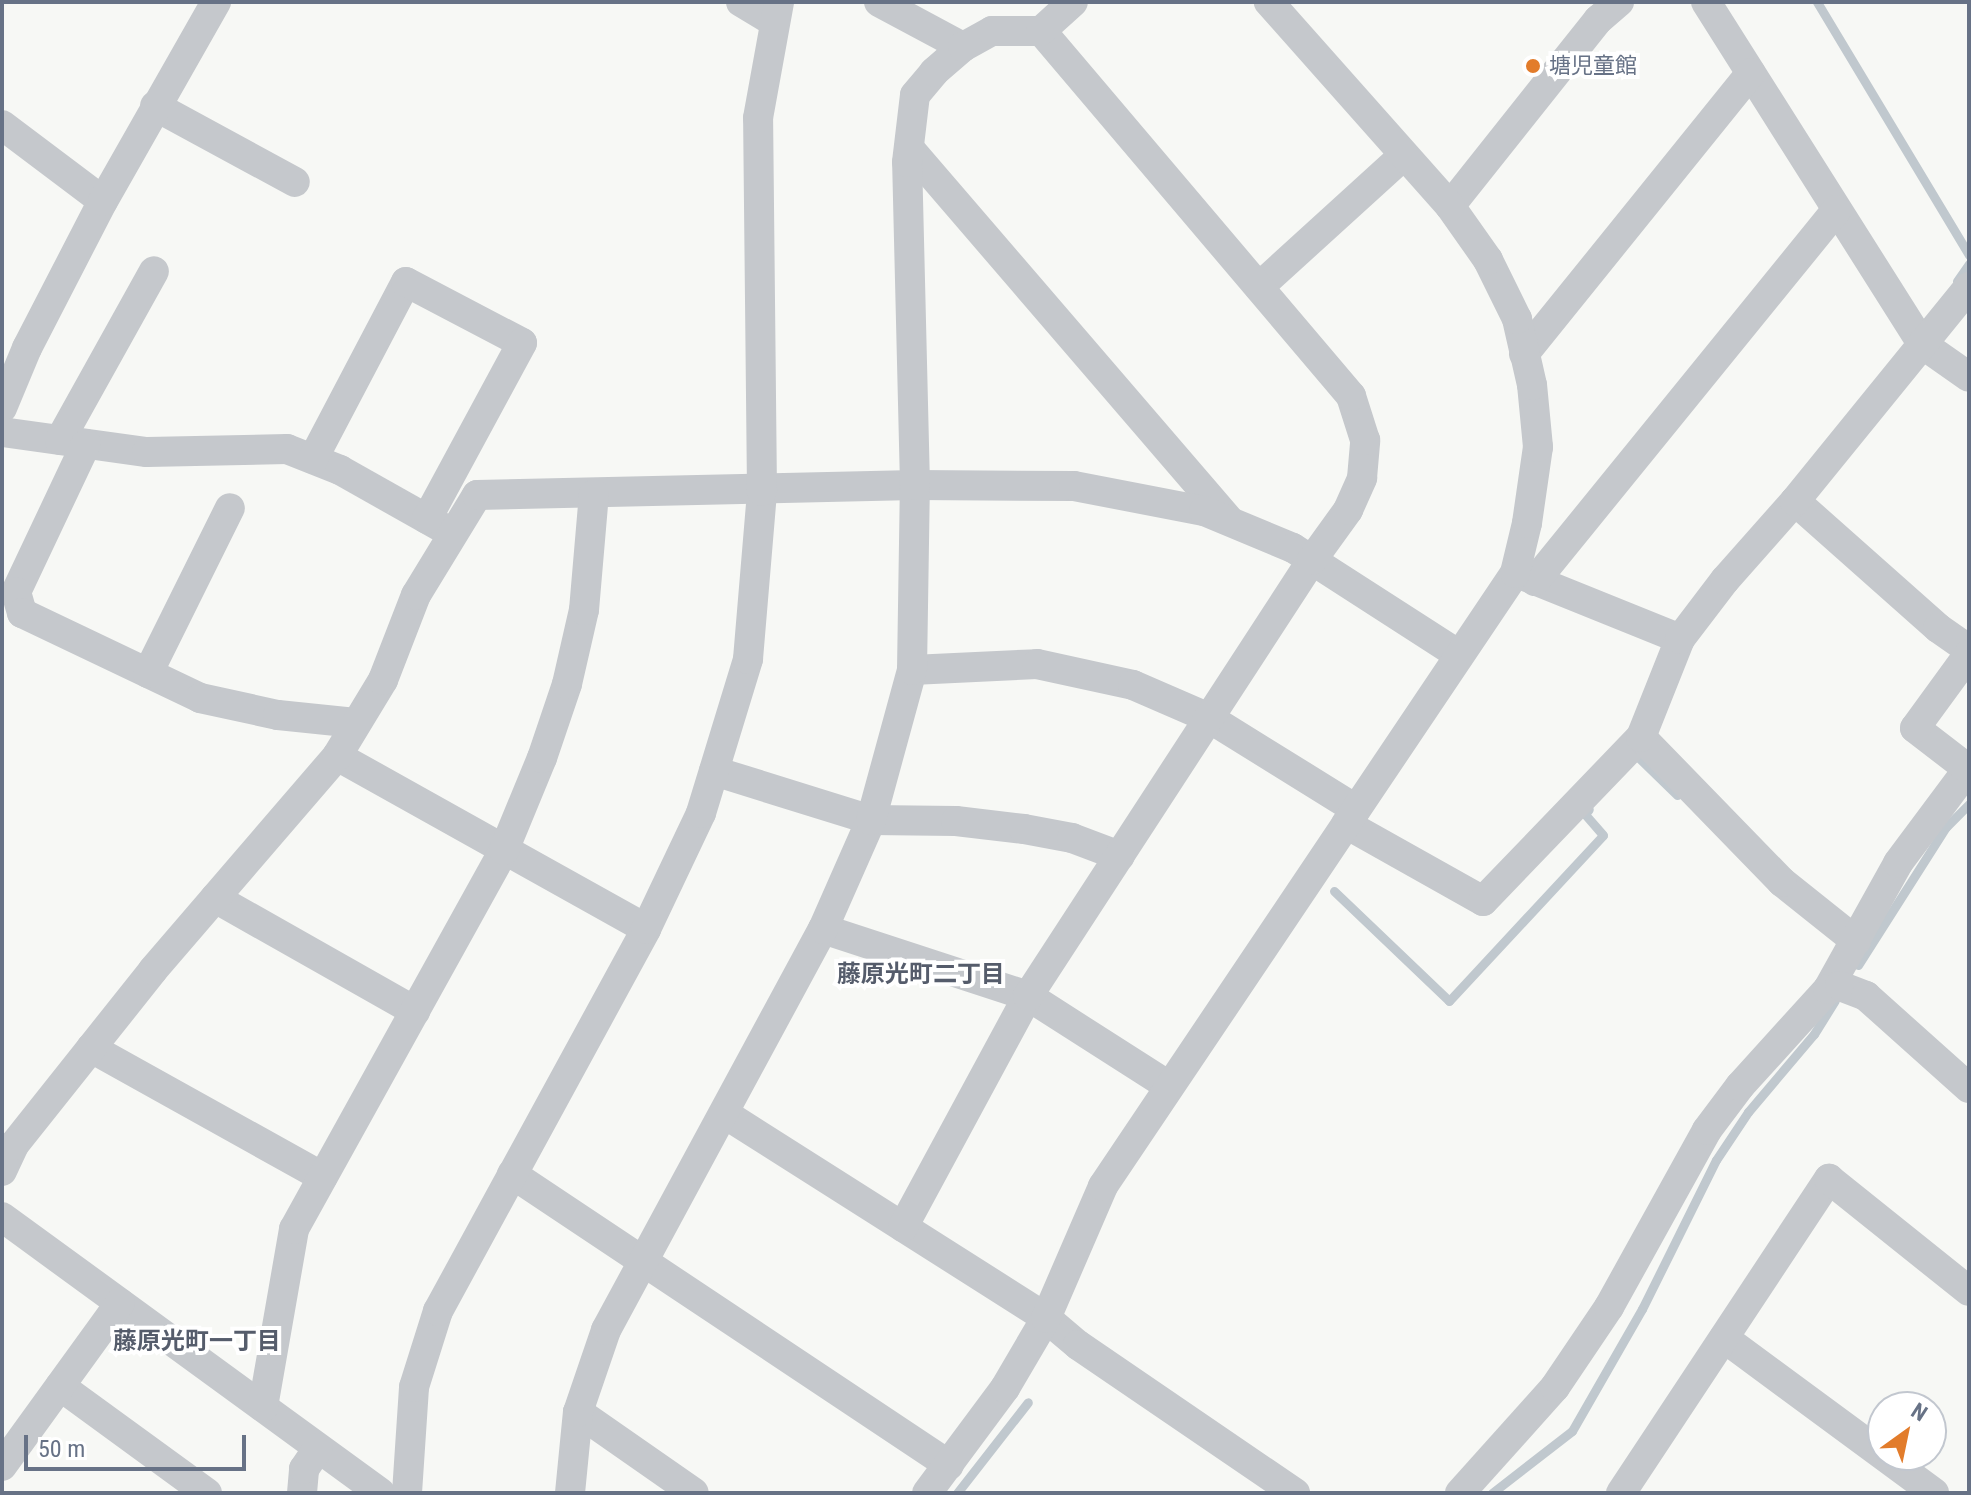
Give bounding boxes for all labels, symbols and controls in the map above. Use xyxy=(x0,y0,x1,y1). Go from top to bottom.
place label: 塘児童館 xyxy=(1549,53,1637,79)
marker: 塘児童館 xyxy=(1524,57,1542,75)
district label: 藤原光町二丁目 xyxy=(837,961,1005,989)
district label: 藤原光町一丁目 xyxy=(113,1328,281,1356)
north arrow xyxy=(1867,1391,1947,1471)
text: N xyxy=(1907,1398,1932,1426)
scale bar xyxy=(28,1419,250,1469)
text: 50 m xyxy=(38,1435,85,1463)

